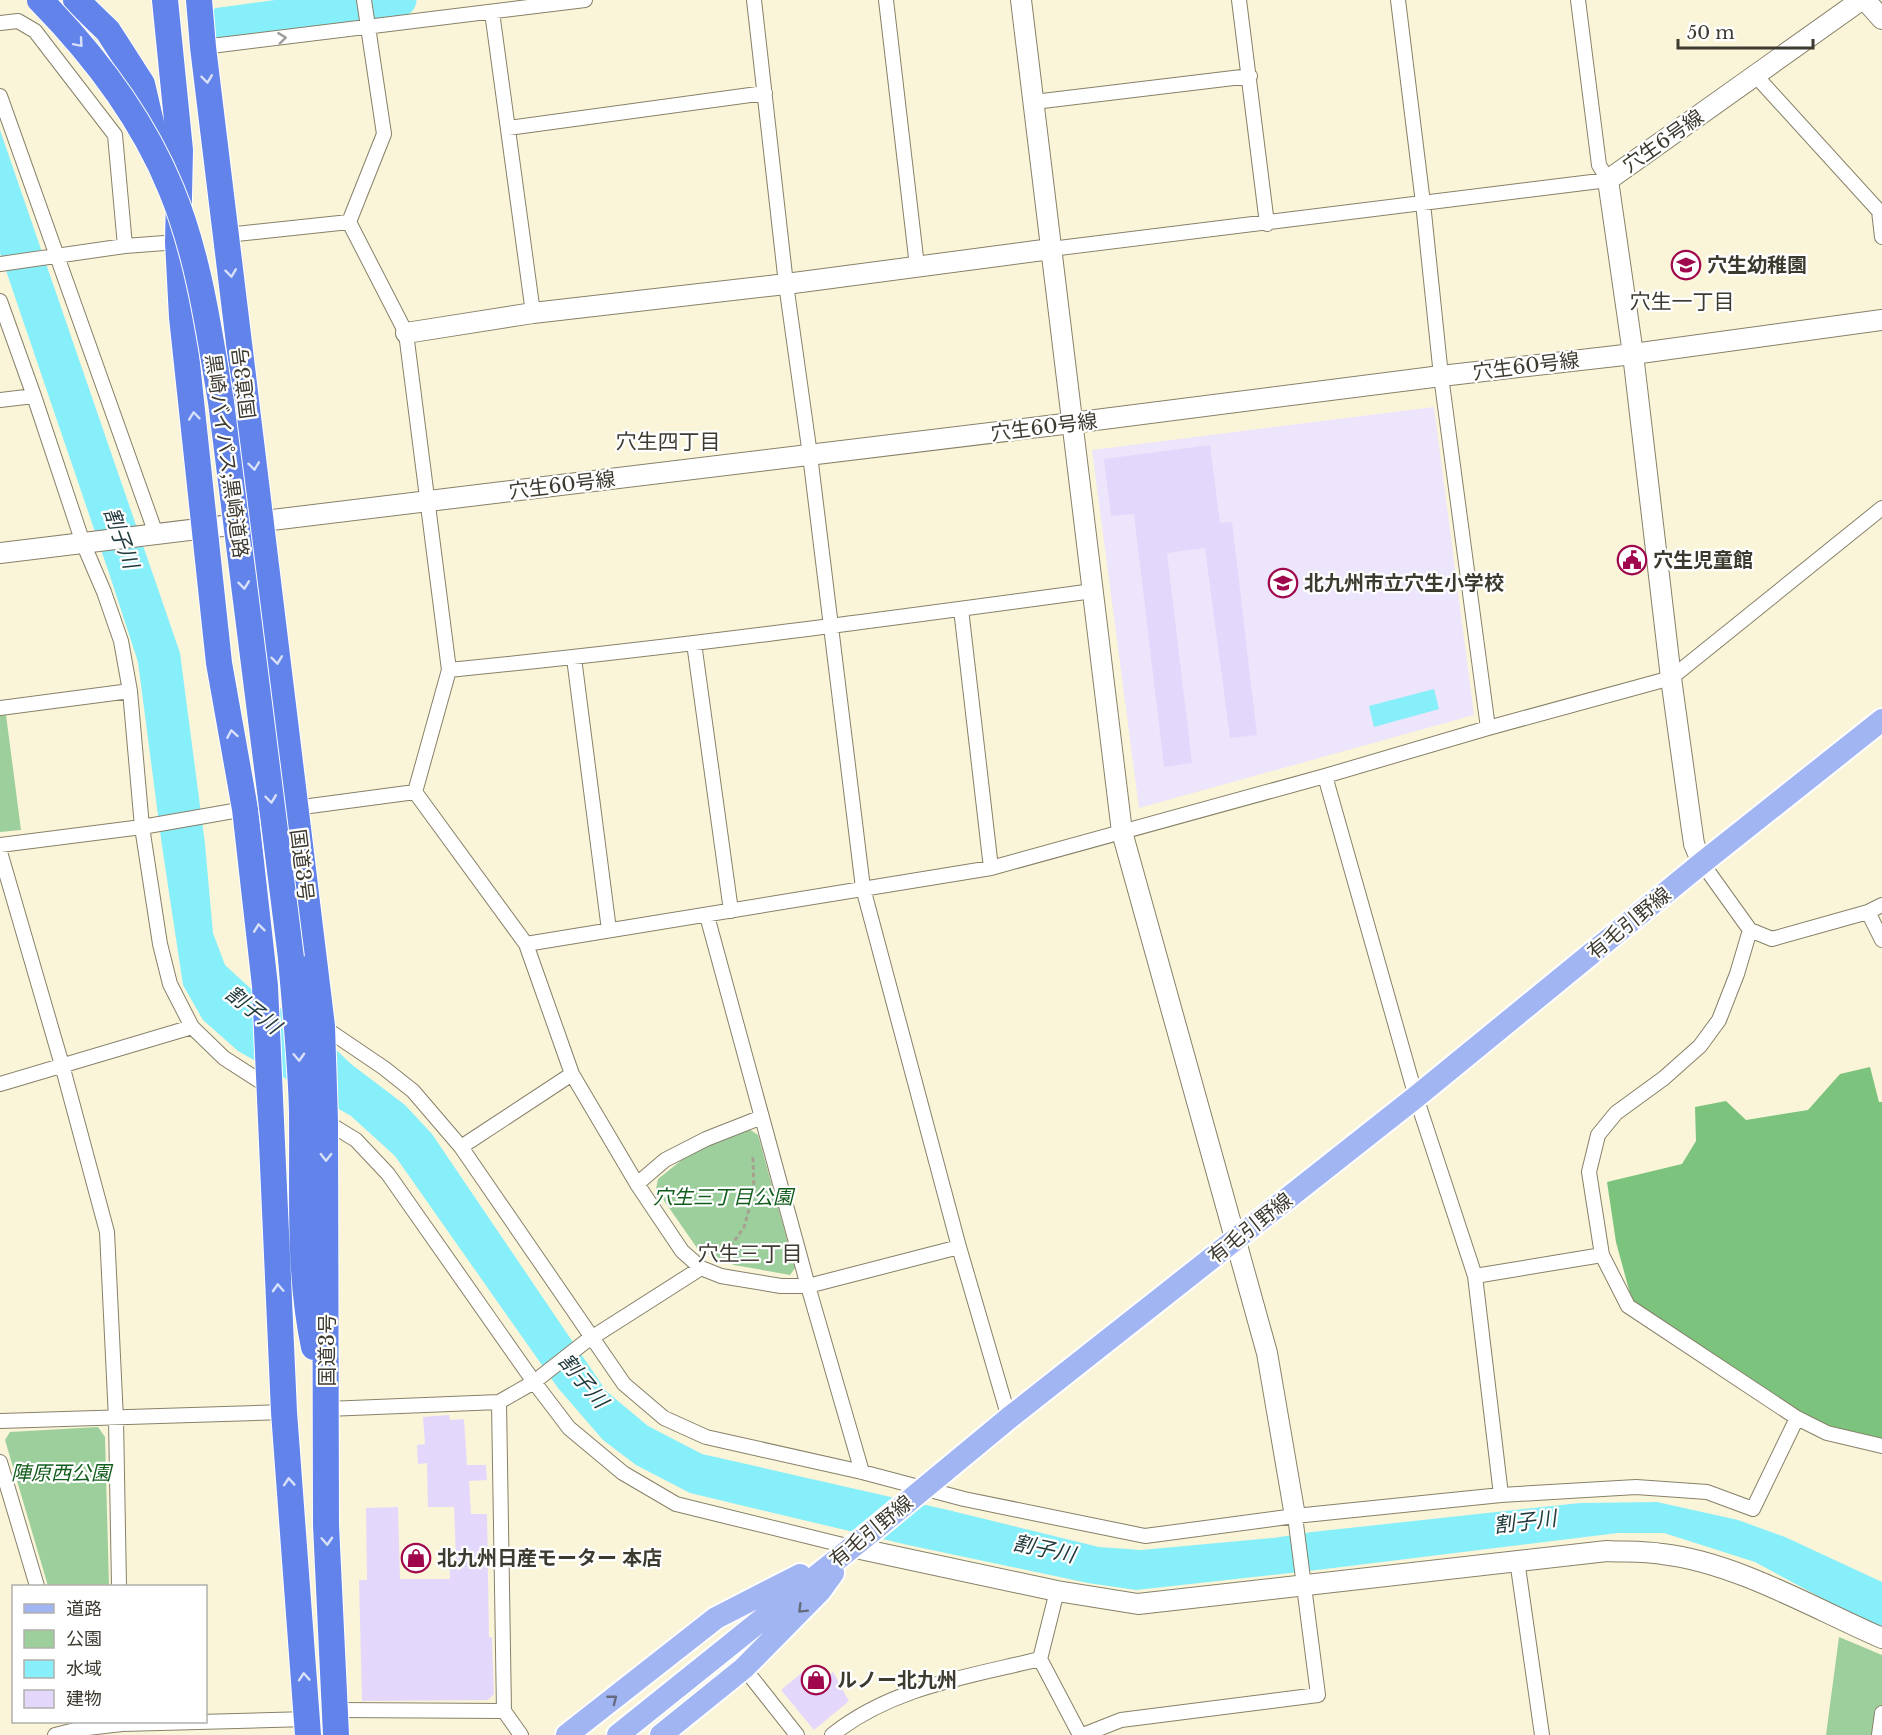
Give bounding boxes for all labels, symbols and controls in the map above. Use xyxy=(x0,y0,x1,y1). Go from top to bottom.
scale bar xyxy=(1678,12,1813,50)
text: 50 m xyxy=(1687,22,1735,44)
one-way arrow xyxy=(277,32,286,44)
one-way arrow xyxy=(72,36,83,47)
one-way arrow xyxy=(200,74,212,84)
street label: 穴生6号線 xyxy=(1618,105,1708,177)
school or university icon: 穴生幼稚園 xyxy=(1670,249,1702,281)
place label: 穴生幼稚園 xyxy=(1707,253,1807,277)
one-way arrow xyxy=(224,268,237,277)
district label: 穴生一丁目 xyxy=(1630,289,1735,315)
street label: 国道3号 xyxy=(228,346,260,420)
street label: 穴生60号線 xyxy=(1471,348,1581,384)
street label: 黒崎バイパス;黒崎道路 xyxy=(201,352,253,560)
street label: 穴生60号線 xyxy=(989,409,1099,445)
one-way arrow xyxy=(188,411,201,420)
district label: 穴生四丁目 xyxy=(616,429,721,455)
one-way arrow xyxy=(247,462,260,471)
street label: 穴生60号線 xyxy=(507,467,617,503)
water label: 割子川 xyxy=(98,504,145,574)
public building icon: 穴生児童館 xyxy=(1616,544,1648,576)
place label: 穴生児童館 xyxy=(1653,548,1753,572)
school or university icon: 北九州市立穴生小学校 xyxy=(1267,567,1299,599)
place label: 北九州市立穴生小学校 xyxy=(1304,571,1504,595)
one-way arrow xyxy=(237,580,250,589)
one-way arrow xyxy=(270,655,283,664)
one-way arrow xyxy=(226,730,239,740)
one-way arrow xyxy=(265,794,277,803)
street label: 国道3号 xyxy=(286,828,318,902)
street label: 有毛引野線 xyxy=(1583,882,1675,964)
one-way arrow xyxy=(253,923,265,932)
water label: 割子川 xyxy=(220,980,287,1041)
one-way arrow xyxy=(292,1052,305,1061)
one-way arrow xyxy=(320,1153,332,1162)
park label: 穴生三丁目公園 xyxy=(653,1185,796,1209)
street label: 有毛引野線 xyxy=(1203,1188,1297,1268)
district label: 穴生三丁目 xyxy=(698,1241,803,1267)
one-way arrow xyxy=(272,1283,285,1292)
street label: 国道3号 xyxy=(315,1314,339,1386)
water label: 割子川 xyxy=(553,1349,614,1415)
park label: 陣原西公園 xyxy=(11,1461,114,1485)
one-way arrow xyxy=(283,1478,296,1487)
street label: 有毛引野線 xyxy=(825,1490,917,1572)
water label: 割子川 xyxy=(1492,1505,1560,1539)
water label: 割子川 xyxy=(1010,1530,1079,1569)
one-way arrow xyxy=(320,1537,333,1546)
shop icon: 北九州日産モーター 本店 xyxy=(400,1542,432,1574)
place label: 北九州日産モーター 本店 xyxy=(437,1546,662,1570)
legend xyxy=(12,1585,207,1723)
text: 道路 xyxy=(66,1598,102,1620)
one-way arrow xyxy=(799,1602,809,1613)
text: 公園 xyxy=(66,1628,102,1650)
text: 水域 xyxy=(66,1658,102,1680)
shop icon: ルノー北九州 xyxy=(800,1664,832,1696)
place label: ルノー北九州 xyxy=(837,1668,957,1692)
one-way arrow xyxy=(298,1672,311,1681)
text: 建物 xyxy=(66,1688,102,1710)
one-way arrow xyxy=(606,1695,617,1706)

